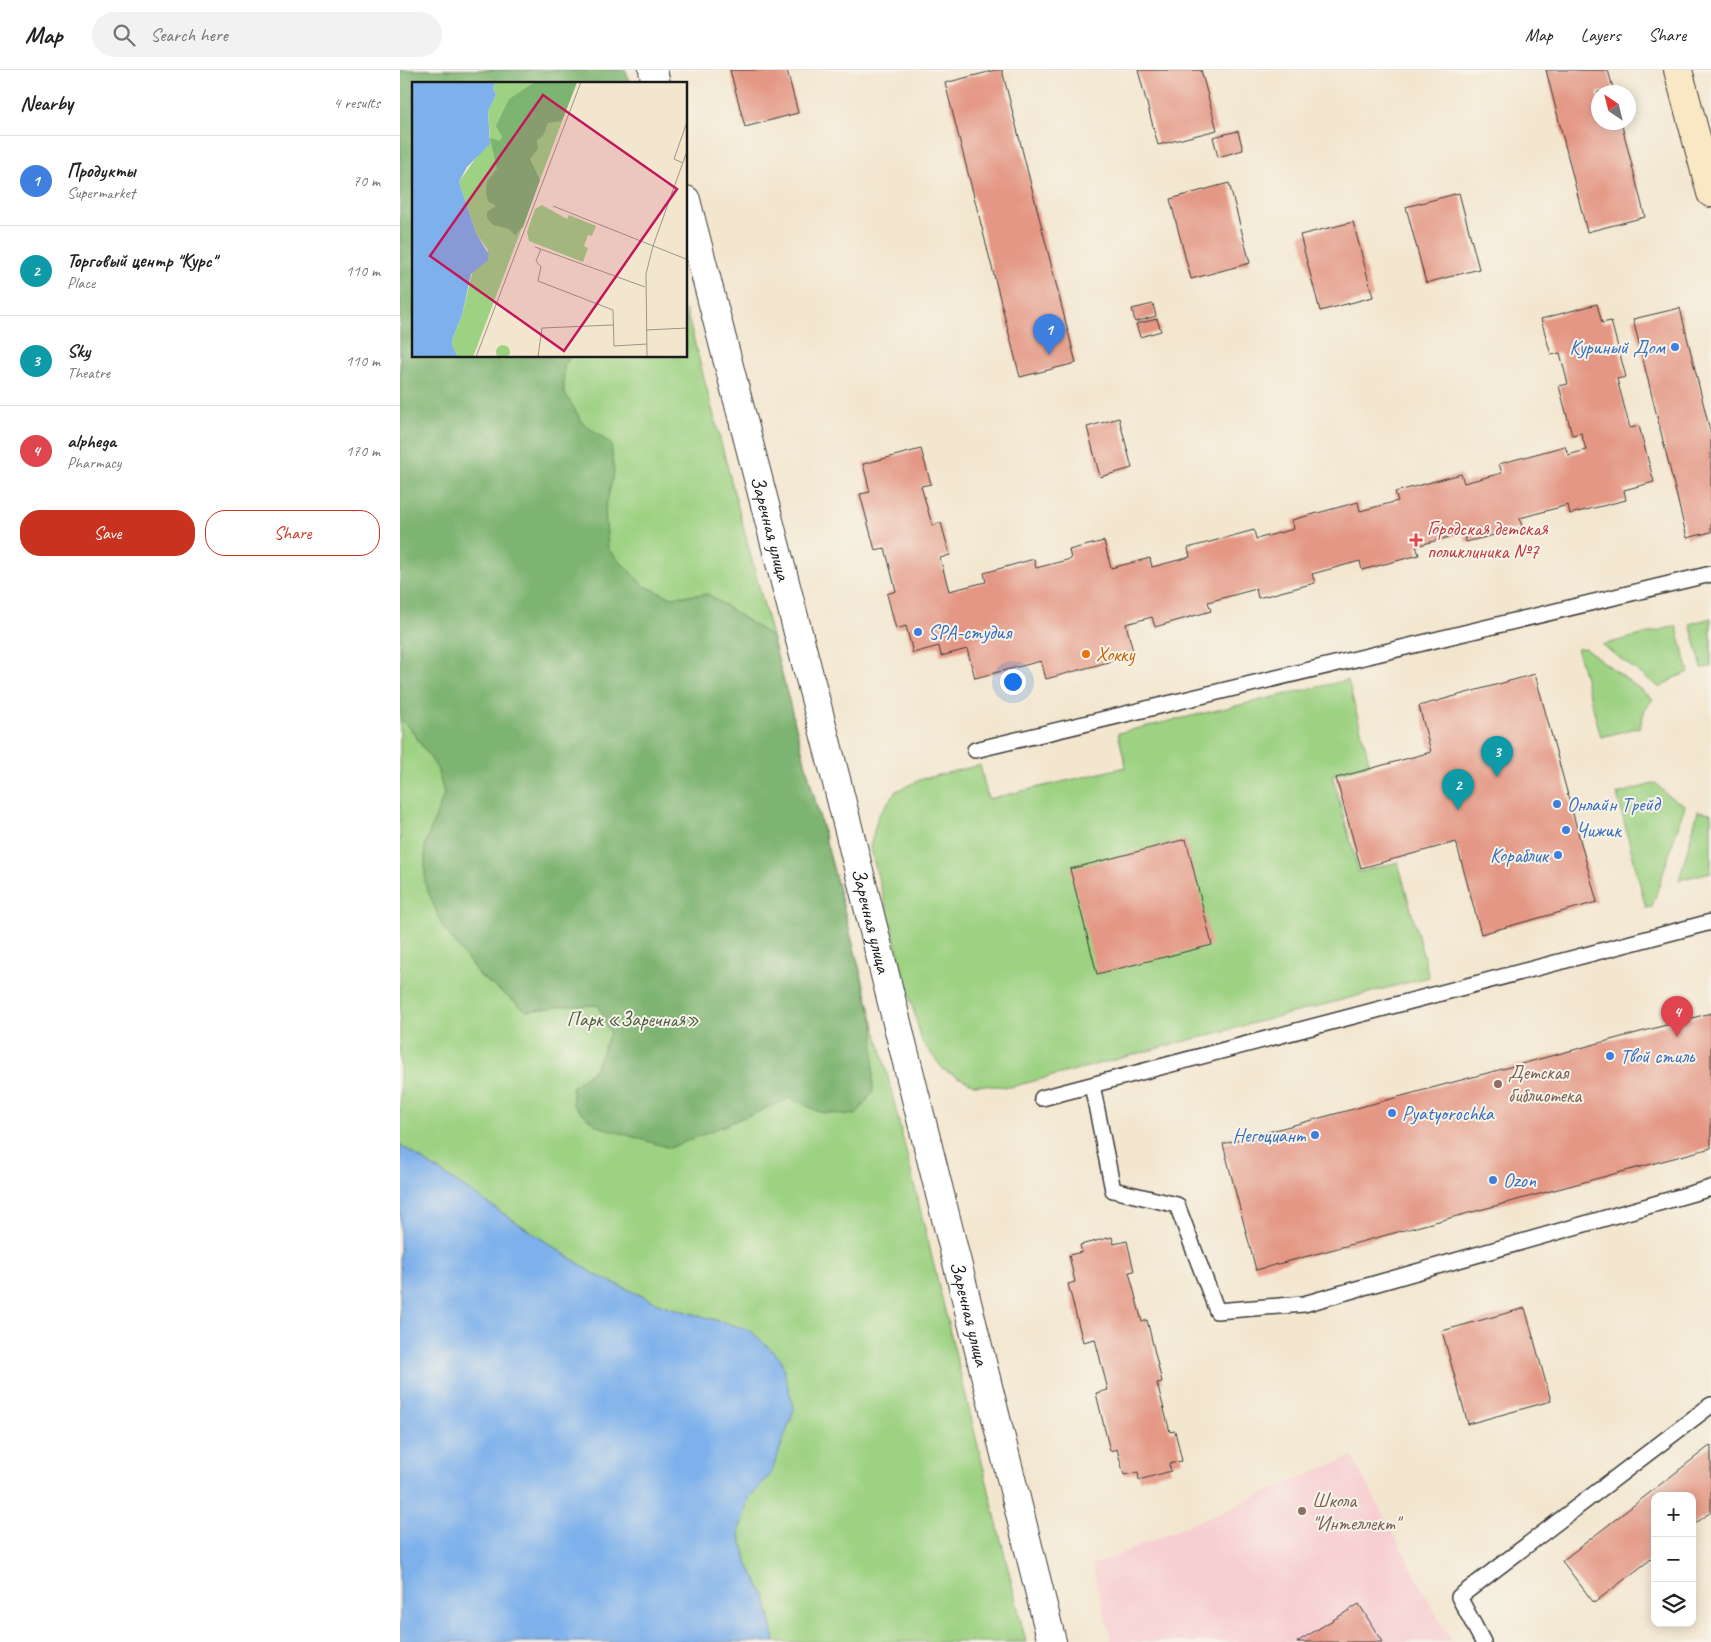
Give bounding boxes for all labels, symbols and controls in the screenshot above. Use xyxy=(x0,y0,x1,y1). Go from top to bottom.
search box xyxy=(92,12,442,57)
text: Map xyxy=(25,20,62,50)
icon: search xyxy=(110,21,138,49)
text: Search here xyxy=(150,23,228,47)
text: Map xyxy=(1525,24,1553,46)
text: Layers xyxy=(1581,24,1620,46)
text: Share xyxy=(1648,24,1686,46)
inset map xyxy=(412,82,688,358)
north arrow xyxy=(1591,85,1636,130)
text: Nearby xyxy=(20,90,73,116)
text: 4 results xyxy=(333,93,380,113)
text: Продукты xyxy=(67,159,136,183)
text: 1 xyxy=(32,171,40,191)
text: 70 m xyxy=(353,171,380,191)
text: Supermarket xyxy=(67,183,135,203)
text: Торговый центр "Курс" xyxy=(67,249,216,273)
text: 2 xyxy=(32,261,40,281)
text: 110 m xyxy=(346,261,380,281)
text: Place xyxy=(67,273,95,293)
pin: 1 xyxy=(1033,314,1065,355)
place label: Куриный Дом xyxy=(1569,335,1667,360)
text: Sky xyxy=(67,339,90,363)
marker: Куриный Дом xyxy=(1669,341,1681,353)
text: 3 xyxy=(32,351,40,371)
text: 110 m xyxy=(346,351,380,371)
text: Theatre xyxy=(67,363,110,383)
text: alphega xyxy=(67,429,116,453)
text: 4 xyxy=(32,441,40,461)
text: 170 m xyxy=(346,441,380,461)
text: Pharmacy xyxy=(67,453,121,473)
street label: Заречная улица xyxy=(745,473,797,584)
button: Save xyxy=(20,510,195,556)
button: Share xyxy=(205,510,380,556)
place label: Городская детская поликлиника №7 xyxy=(1427,516,1549,564)
marker: Городская детская поликлиника №7 xyxy=(1409,533,1423,547)
place label: SPA-студия xyxy=(928,620,1013,645)
marker: SPA-студия xyxy=(912,626,924,638)
place label: Хокку xyxy=(1096,642,1135,667)
marker: Хокку xyxy=(1080,648,1092,660)
your location xyxy=(1000,669,1026,695)
pin: 3 xyxy=(1481,736,1513,777)
pin: 2 xyxy=(1442,769,1474,810)
place label: Онлайн Трейд xyxy=(1567,792,1662,817)
marker: Онлайн Трейд xyxy=(1551,798,1563,810)
place label: Чижик xyxy=(1576,818,1622,843)
marker: Чижик xyxy=(1560,824,1572,836)
place label: Кораблик xyxy=(1490,843,1550,868)
marker: Кораблик xyxy=(1552,849,1564,861)
street label: Заречная улица xyxy=(846,866,897,977)
pin: 4 xyxy=(1661,996,1693,1037)
park label: Парк «Заречная» xyxy=(567,1007,699,1032)
place label: Твой стиль xyxy=(1620,1044,1696,1069)
marker: Твой стиль xyxy=(1604,1050,1616,1062)
place label: Детская библиотека xyxy=(1508,1060,1583,1108)
marker: Детская библиотека xyxy=(1492,1078,1504,1090)
place label: Pyatyorochka xyxy=(1402,1101,1495,1126)
marker: Pyatyorochka xyxy=(1386,1107,1398,1119)
place label: Негоциант xyxy=(1233,1123,1307,1148)
marker: Негоциант xyxy=(1309,1129,1321,1141)
place label: Ozon xyxy=(1503,1168,1537,1193)
marker: Ozon xyxy=(1487,1174,1499,1186)
street label: Заречная улица xyxy=(945,1258,995,1370)
place label: Школа "Интеллект" xyxy=(1312,1488,1404,1536)
map controls xyxy=(1651,1492,1696,1627)
button: + xyxy=(1651,1492,1696,1537)
marker: Школа "Интеллект" xyxy=(1296,1505,1308,1517)
button: − xyxy=(1651,1537,1696,1582)
button: layers xyxy=(1651,1582,1696,1627)

